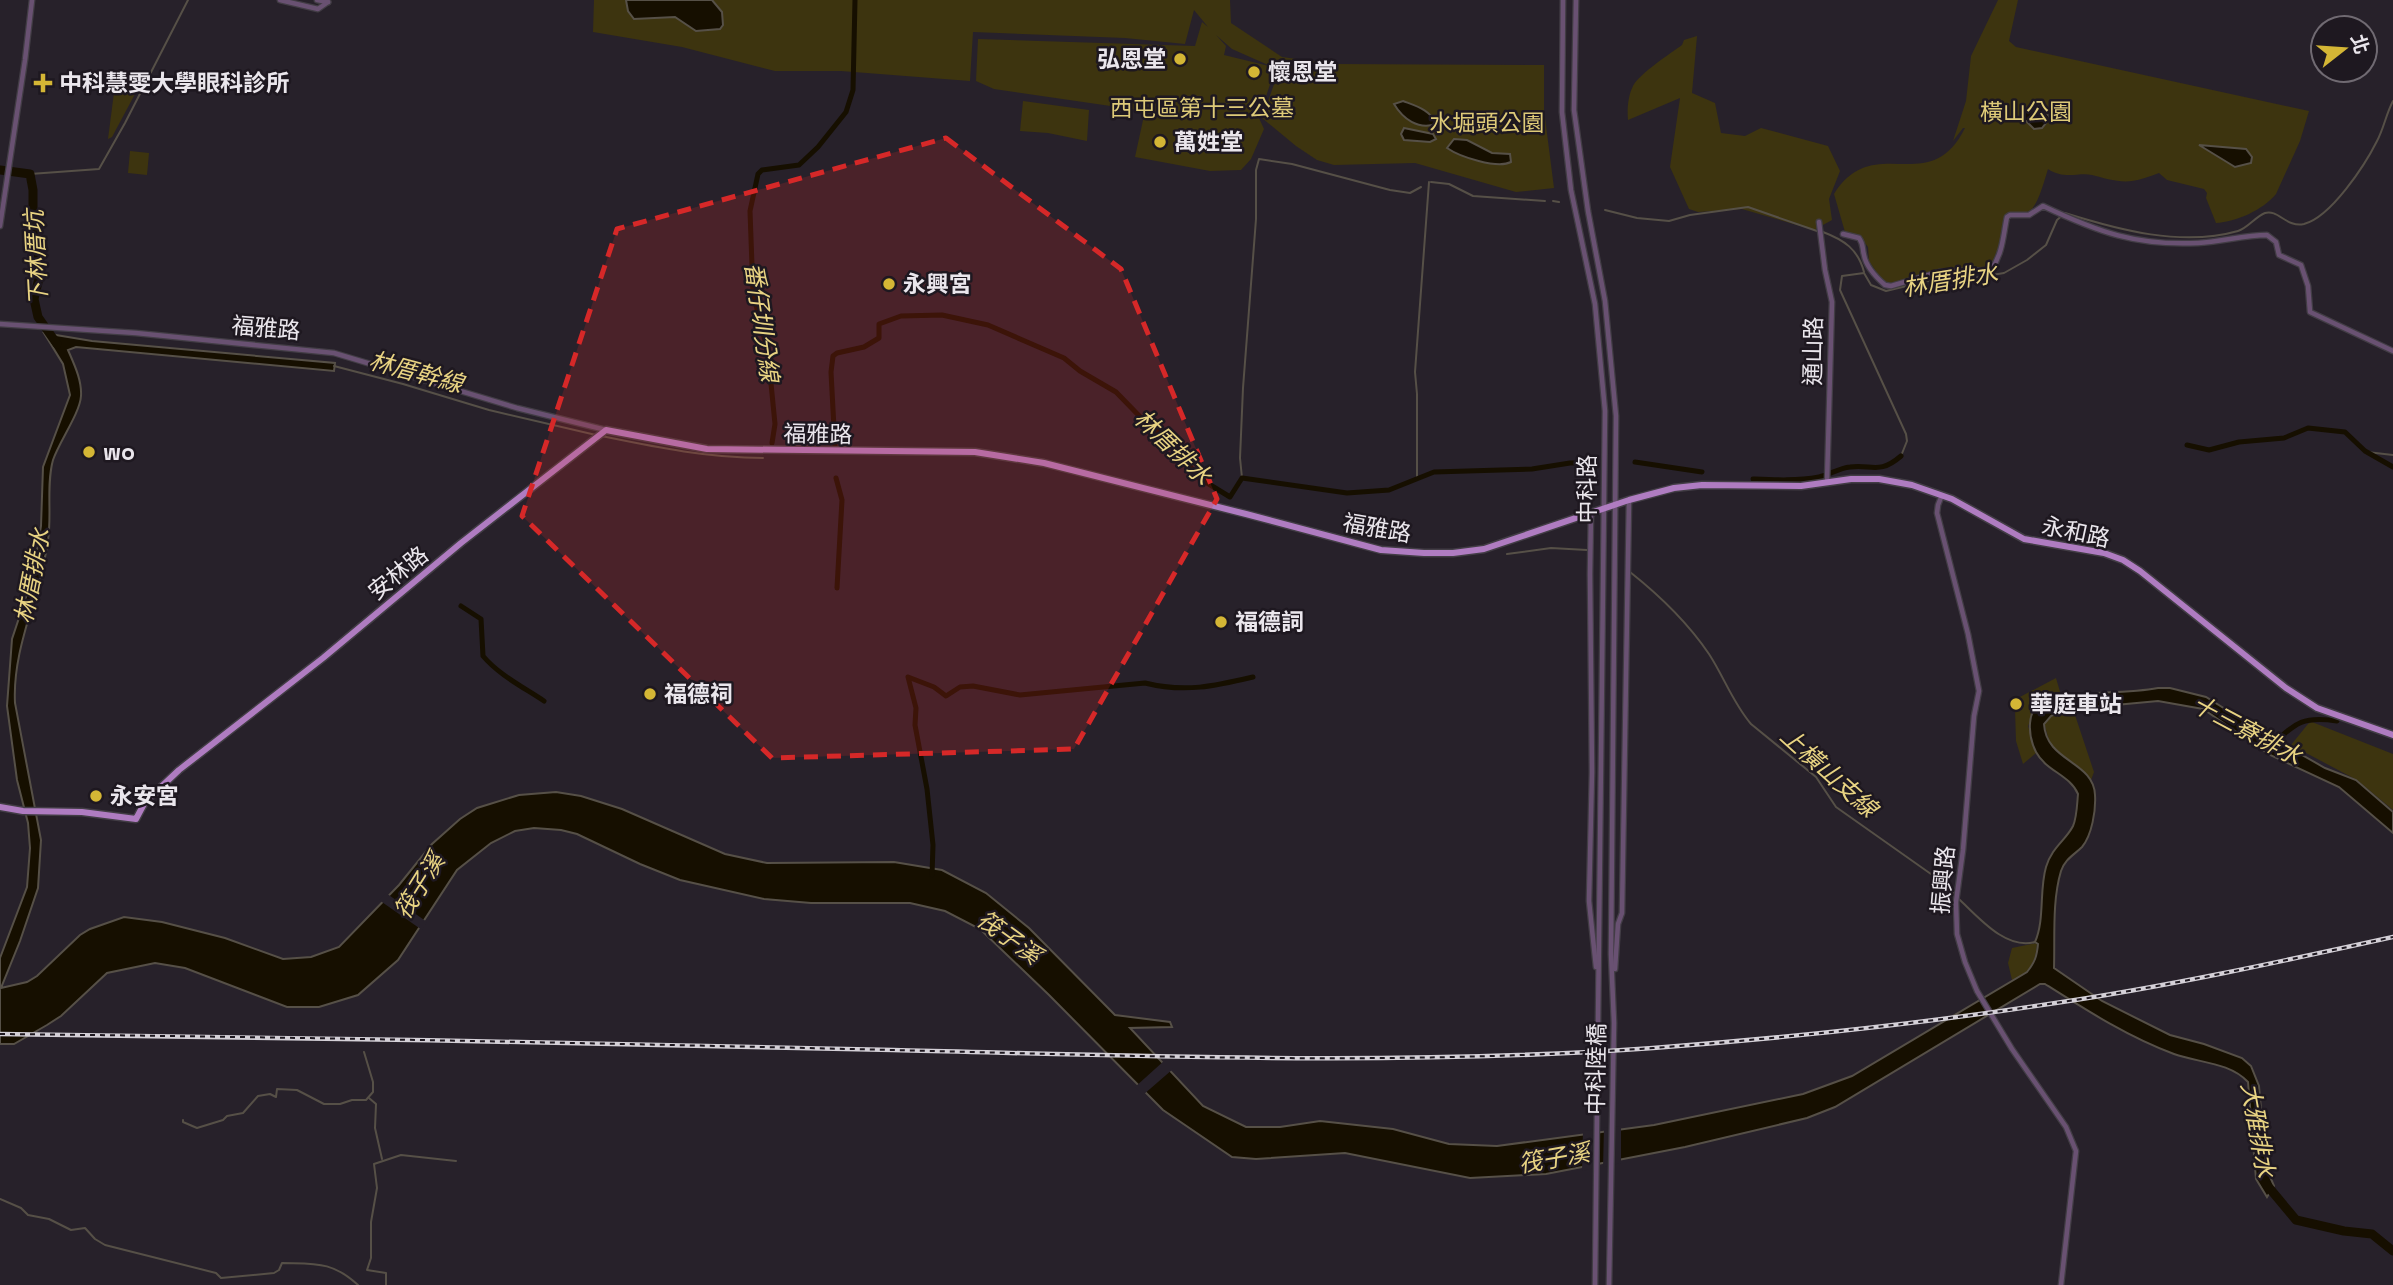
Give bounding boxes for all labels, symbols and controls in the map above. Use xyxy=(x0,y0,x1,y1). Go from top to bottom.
north arrow xyxy=(2309,14,2379,84)
text: 北 xyxy=(2345,31,2375,57)
place label: 弘恩堂 xyxy=(1097,44,1166,74)
marker: 弘恩堂 xyxy=(1172,51,1188,67)
place label: 懷恩堂 xyxy=(1268,57,1337,87)
marker: 懷恩堂 xyxy=(1246,64,1262,80)
place label: 中科慧雯大學眼科診所 xyxy=(59,68,289,98)
marker: 中科慧雯大學眼科診所 xyxy=(33,73,53,93)
park label: 西屯區第十三公墓 xyxy=(1110,93,1294,123)
park label: 橫山公園 xyxy=(1980,97,2072,127)
park label: 水堀頭公園 xyxy=(1430,108,1545,138)
place label: 萬姓堂 xyxy=(1174,127,1243,157)
marker: 萬姓堂 xyxy=(1152,134,1168,150)
water label: 下林厝坑 xyxy=(18,206,54,307)
water label: 林厝排水 xyxy=(1900,257,2001,303)
water label: 番仔圳分線 xyxy=(738,260,786,387)
place label: 永興宮 xyxy=(903,269,972,299)
marker: 永興宮 xyxy=(881,276,897,292)
street label: 福雅路 xyxy=(230,310,302,346)
street label: 通山路 xyxy=(1797,316,1829,386)
water label: 林厝幹線 xyxy=(366,345,469,400)
water label: 林厝排水 xyxy=(1128,403,1219,492)
street label: 福雅路 xyxy=(783,418,853,450)
place label: wo xyxy=(103,437,135,467)
marker: wo xyxy=(81,444,97,460)
street label: 中科路 xyxy=(1572,455,1602,524)
street label: 福雅路 xyxy=(1340,507,1414,549)
street label: 永和路 xyxy=(2039,510,2113,554)
water label: 林厝排水 xyxy=(8,525,57,626)
street label: 安林路 xyxy=(362,540,434,606)
place label: 福德詞 xyxy=(1235,607,1304,637)
marker: 福德詞 xyxy=(1213,614,1229,630)
place label: 福德祠 xyxy=(664,679,733,709)
marker: 福德祠 xyxy=(642,686,658,702)
water label: 十三寮排水 xyxy=(2187,688,2308,772)
place label: 華庭車站 xyxy=(2030,689,2122,719)
marker: 華庭車站 xyxy=(2008,696,2024,712)
water label: 上橫山支線 xyxy=(1774,720,1886,826)
place label: 永安宮 xyxy=(110,781,179,811)
marker: 永安宮 xyxy=(88,788,104,804)
street label: 振興路 xyxy=(1925,844,1961,916)
water label: 筏子溪 xyxy=(387,845,453,925)
water label: 筏子溪 xyxy=(971,903,1050,972)
street label: 中科陸橋 xyxy=(1580,1023,1612,1115)
water label: 大雅排水 xyxy=(2234,1080,2282,1181)
water label: 筏子溪 xyxy=(1516,1136,1595,1180)

